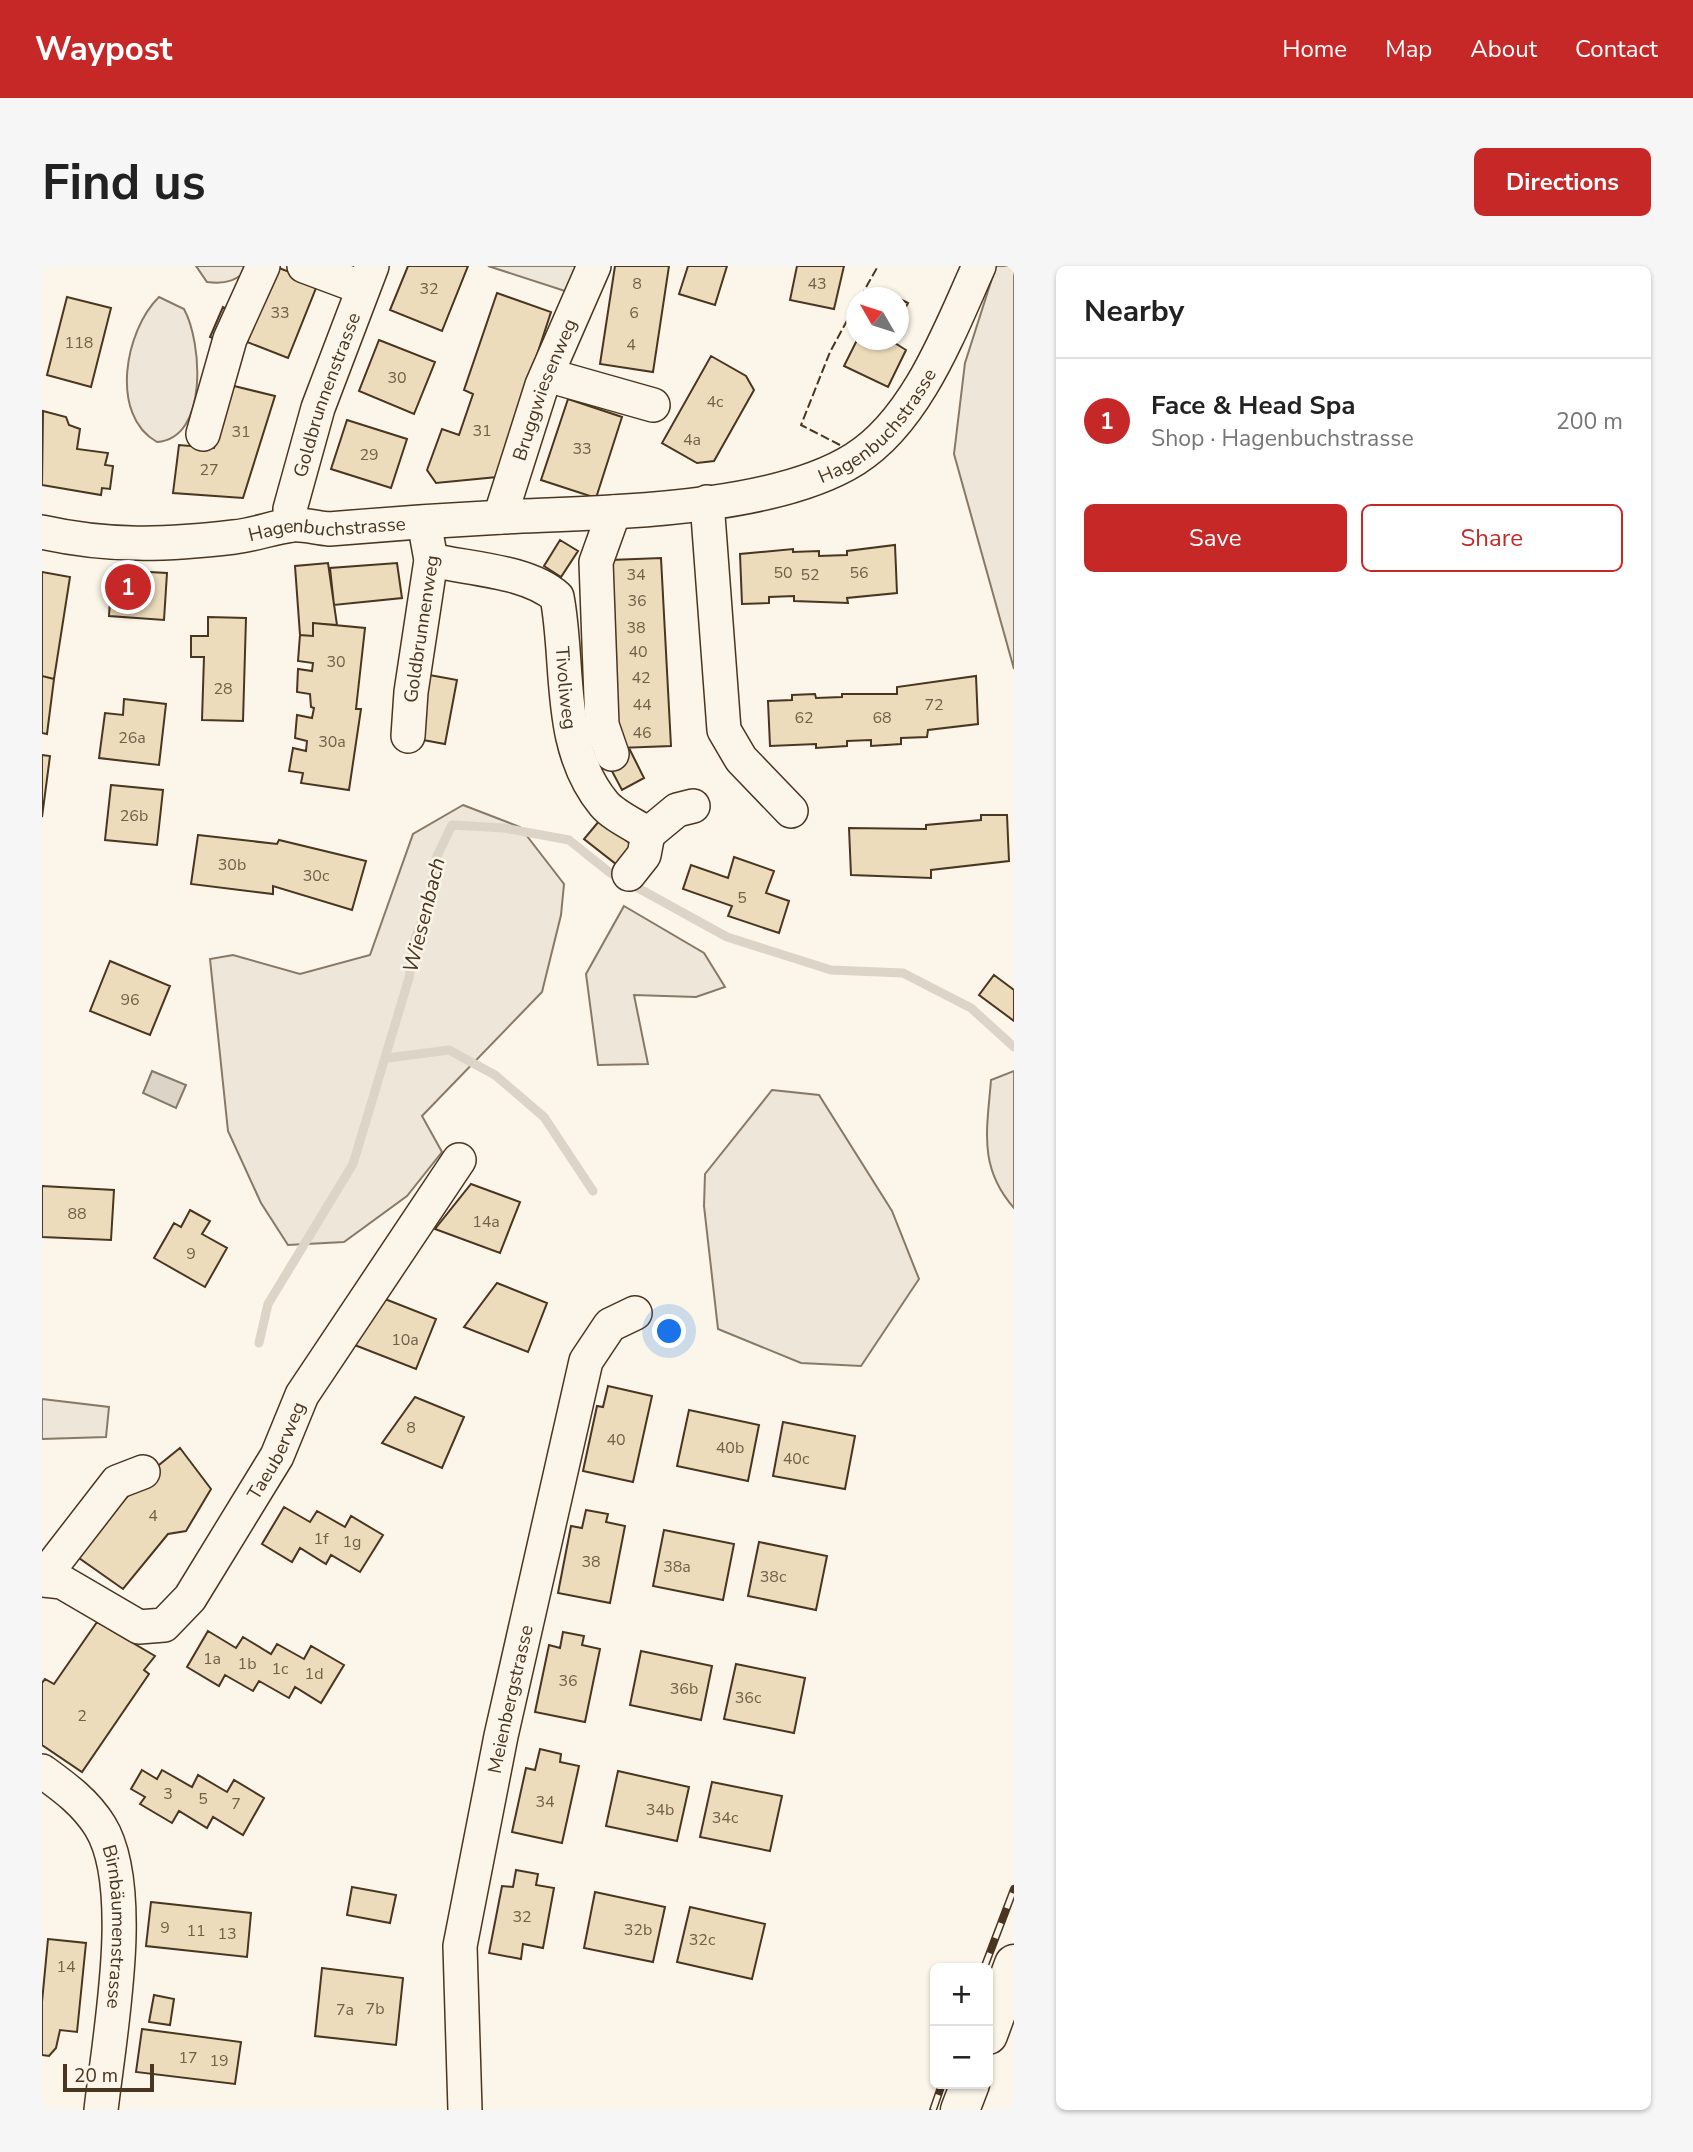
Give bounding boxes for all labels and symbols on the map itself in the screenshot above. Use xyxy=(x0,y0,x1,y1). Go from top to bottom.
house number: 8 xyxy=(632,273,642,295)
house number: 43 xyxy=(807,273,827,295)
house number: 32 xyxy=(419,278,439,300)
north arrow xyxy=(846,287,909,350)
house number: 33 xyxy=(270,302,290,324)
house number: 6 xyxy=(629,302,639,324)
street label: Goldbrunnenstrasse xyxy=(287,309,367,480)
street label: Bruggwiesenweg xyxy=(507,315,583,464)
house number: 118 xyxy=(65,332,93,354)
house number: 4 xyxy=(626,334,636,356)
street label: Hagenbuchstrasse xyxy=(814,364,943,490)
house number: 30 xyxy=(387,367,407,389)
house number: 4c xyxy=(706,391,724,413)
house number: 31 xyxy=(472,420,492,442)
house number: 31 xyxy=(231,421,251,443)
house number: 4a xyxy=(683,429,701,451)
house number: 33 xyxy=(572,438,592,460)
house number: 29 xyxy=(359,444,379,466)
house number: 27 xyxy=(199,459,219,481)
street label: Hagenbuchstrasse xyxy=(246,511,407,548)
street label: Goldbrunnenweg xyxy=(398,553,446,704)
pin: 1 xyxy=(105,561,151,613)
house number: 50 xyxy=(773,562,793,584)
house number: 56 xyxy=(849,562,869,584)
house number: 34 xyxy=(626,564,646,586)
house number: 52 xyxy=(800,564,820,586)
house number: 36 xyxy=(627,590,647,612)
house number: 38 xyxy=(626,617,646,639)
house number: 40 xyxy=(628,641,648,663)
street label: Tivoliweg xyxy=(549,645,583,731)
house number: 30 xyxy=(326,651,346,673)
house number: 42 xyxy=(631,667,651,689)
house number: 28 xyxy=(213,678,233,700)
house number: 44 xyxy=(632,694,652,716)
house number: 72 xyxy=(924,694,944,716)
house number: 62 xyxy=(794,707,814,729)
house number: 68 xyxy=(872,707,892,729)
house number: 46 xyxy=(632,722,652,744)
house number: 26a xyxy=(118,727,146,749)
house number: 30a xyxy=(318,731,346,753)
house number: 26b xyxy=(120,805,148,827)
house number: 30b xyxy=(218,854,246,876)
water label: Wiesenbach xyxy=(396,855,452,975)
house number: 30c xyxy=(303,865,330,887)
house number: 5 xyxy=(737,887,747,909)
house number: 96 xyxy=(120,989,140,1011)
house number: 88 xyxy=(67,1203,87,1225)
house number: 14a xyxy=(472,1211,500,1233)
house number: 9 xyxy=(186,1243,196,1265)
your location xyxy=(652,1314,686,1348)
house number: 10a xyxy=(391,1329,419,1351)
street label: Taeuberweg xyxy=(241,1398,312,1505)
house number: 8 xyxy=(406,1417,416,1439)
house number: 40 xyxy=(606,1429,626,1451)
house number: 40b xyxy=(716,1437,744,1459)
house number: 40c xyxy=(783,1448,810,1470)
house number: 4 xyxy=(148,1505,158,1527)
house number: 1f xyxy=(314,1528,329,1550)
house number: 1g xyxy=(343,1531,361,1553)
house number: 38 xyxy=(581,1551,601,1573)
house number: 38a xyxy=(663,1556,691,1578)
house number: 38c xyxy=(760,1566,787,1588)
street label: Meienbergstrasse xyxy=(482,1622,540,1776)
house number: 1a xyxy=(203,1648,221,1670)
house number: 1b xyxy=(238,1653,256,1675)
house number: 1c xyxy=(271,1658,289,1680)
house number: 1d xyxy=(305,1663,323,1685)
house number: 36 xyxy=(558,1670,578,1692)
house number: 36b xyxy=(670,1678,698,1700)
house number: 36c xyxy=(735,1687,762,1709)
house number: 2 xyxy=(77,1705,87,1727)
house number: 3 xyxy=(163,1783,173,1805)
house number: 5 xyxy=(198,1788,208,1810)
house number: 34 xyxy=(535,1791,555,1813)
house number: 7 xyxy=(231,1793,241,1815)
house number: 34b xyxy=(646,1799,674,1821)
house number: 34c xyxy=(712,1807,739,1829)
street label: Birnbäumenstrasse xyxy=(96,1842,131,2010)
house number: 32 xyxy=(512,1906,532,1928)
house number: 9 xyxy=(160,1917,170,1939)
house number: 32b xyxy=(624,1919,652,1941)
house number: 11 xyxy=(186,1920,206,1942)
house number: 13 xyxy=(217,1923,237,1945)
house number: 32c xyxy=(689,1929,716,1951)
house number: 14 xyxy=(56,1956,76,1978)
house number: 7b xyxy=(366,1998,384,2020)
house number: 7a xyxy=(336,1999,354,2021)
house number: 17 xyxy=(178,2047,198,2069)
house number: 19 xyxy=(209,2050,229,2072)
scale bar xyxy=(63,2061,154,2093)

